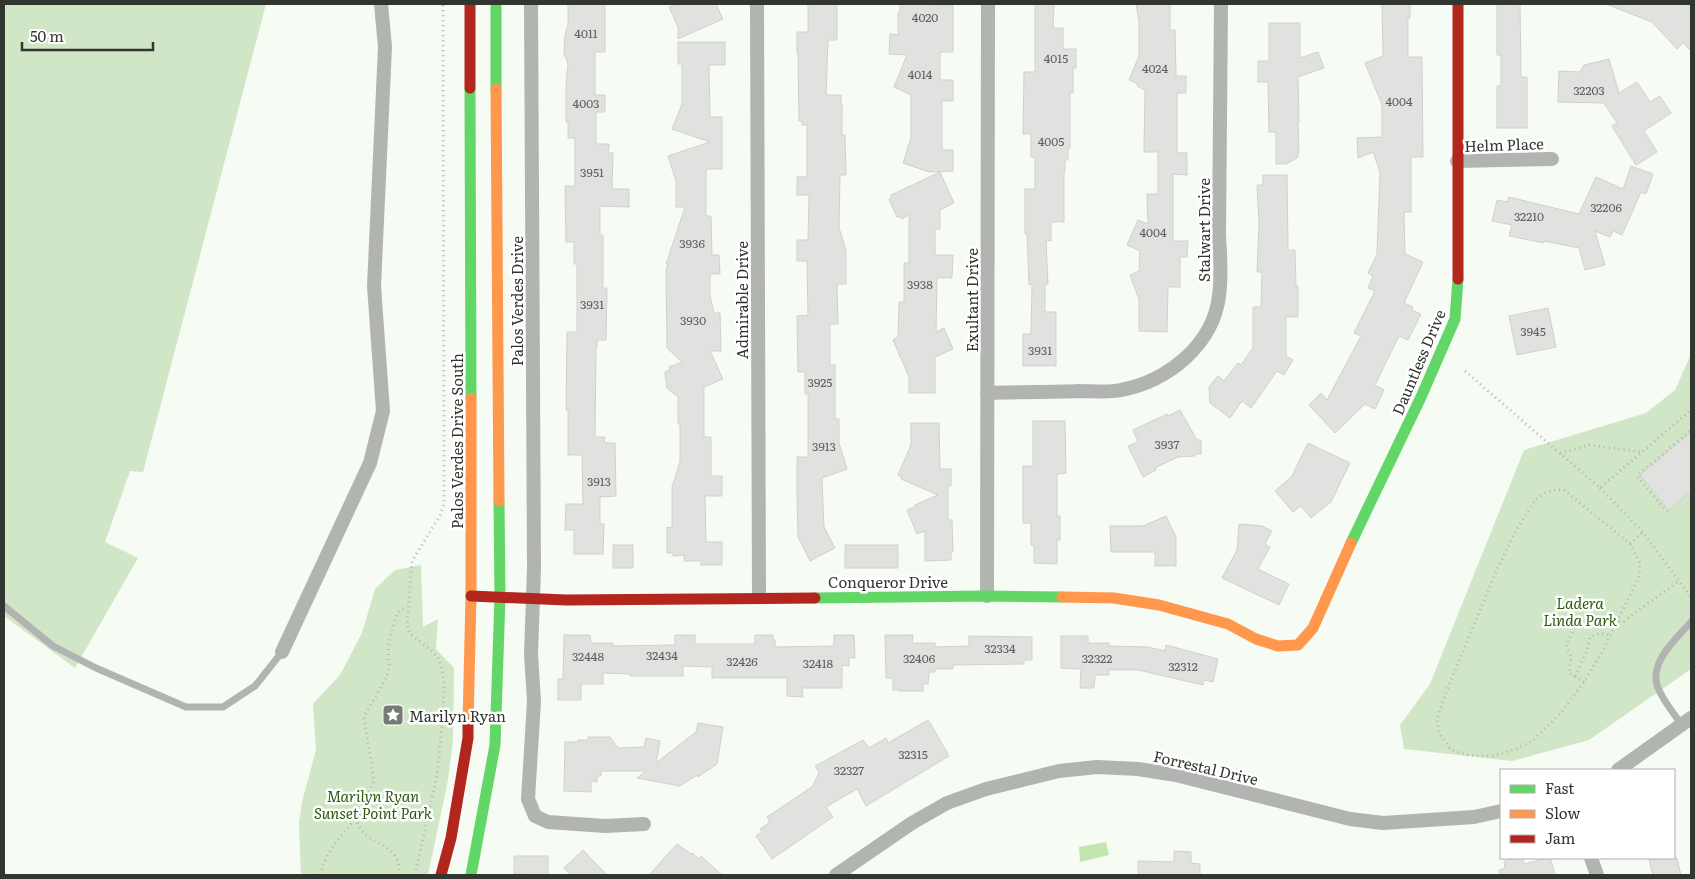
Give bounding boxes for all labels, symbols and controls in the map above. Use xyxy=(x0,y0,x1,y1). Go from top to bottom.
house number: 4020 xyxy=(912,8,938,26)
scale bar xyxy=(22,20,154,52)
text: 50 m xyxy=(30,24,64,47)
house number: 4011 xyxy=(574,24,598,42)
house number: 4015 xyxy=(1044,49,1068,67)
house number: 4024 xyxy=(1142,59,1168,77)
house number: 4014 xyxy=(908,65,933,83)
house number: 32203 xyxy=(1573,81,1605,99)
house number: 4004 xyxy=(1385,92,1413,110)
house number: 4003 xyxy=(573,94,599,112)
street label: Helm Place xyxy=(1464,131,1544,157)
house number: 4005 xyxy=(1038,132,1064,150)
house number: 3951 xyxy=(580,163,604,181)
street label: Stalwart Drive xyxy=(1192,178,1215,282)
house number: 32206 xyxy=(1590,198,1622,216)
house number: 32210 xyxy=(1514,207,1544,225)
house number: 4004 xyxy=(1139,223,1167,241)
house number: 3936 xyxy=(679,234,705,252)
street label: Palos Verdes Drive xyxy=(505,236,528,366)
street label: Admirable Drive xyxy=(730,241,753,359)
street label: Exultant Drive xyxy=(960,248,983,352)
house number: 3938 xyxy=(907,275,933,293)
house number: 3931 xyxy=(580,295,604,313)
street label: Dauntless Drive xyxy=(1385,305,1451,418)
house number: 3930 xyxy=(680,311,706,329)
house number: 3945 xyxy=(1520,322,1546,340)
house number: 3931 xyxy=(1028,341,1052,359)
street label: Palos Verdes Drive South xyxy=(445,353,468,529)
house number: 3925 xyxy=(808,373,832,391)
house number: 3937 xyxy=(1154,435,1180,453)
house number: 3913 xyxy=(812,437,836,455)
house number: 3913 xyxy=(587,472,611,490)
street label: Conqueror Drive xyxy=(828,570,948,593)
park label: Ladera Linda Park xyxy=(1543,591,1618,631)
house number: 32334 xyxy=(984,639,1016,657)
house number: 32434 xyxy=(646,646,678,664)
house number: 32448 xyxy=(572,647,604,665)
house number: 32406 xyxy=(903,649,936,667)
house number: 32322 xyxy=(1082,649,1112,667)
house number: 32426 xyxy=(726,652,758,670)
house number: 32418 xyxy=(803,654,834,672)
house number: 32312 xyxy=(1168,657,1198,675)
place icon: Marilyn Ryan xyxy=(381,703,405,727)
place label: Marilyn Ryan xyxy=(409,704,506,727)
street label: Forrestal Drive xyxy=(1151,744,1261,790)
house number: 32315 xyxy=(898,745,928,763)
house number: 32327 xyxy=(834,761,864,779)
legend xyxy=(1500,769,1675,859)
text: Fast xyxy=(1545,776,1574,799)
park label: Marilyn Ryan Sunset Point Park xyxy=(314,784,433,824)
text: Slow xyxy=(1545,801,1580,824)
text: Jam xyxy=(1545,826,1576,849)

